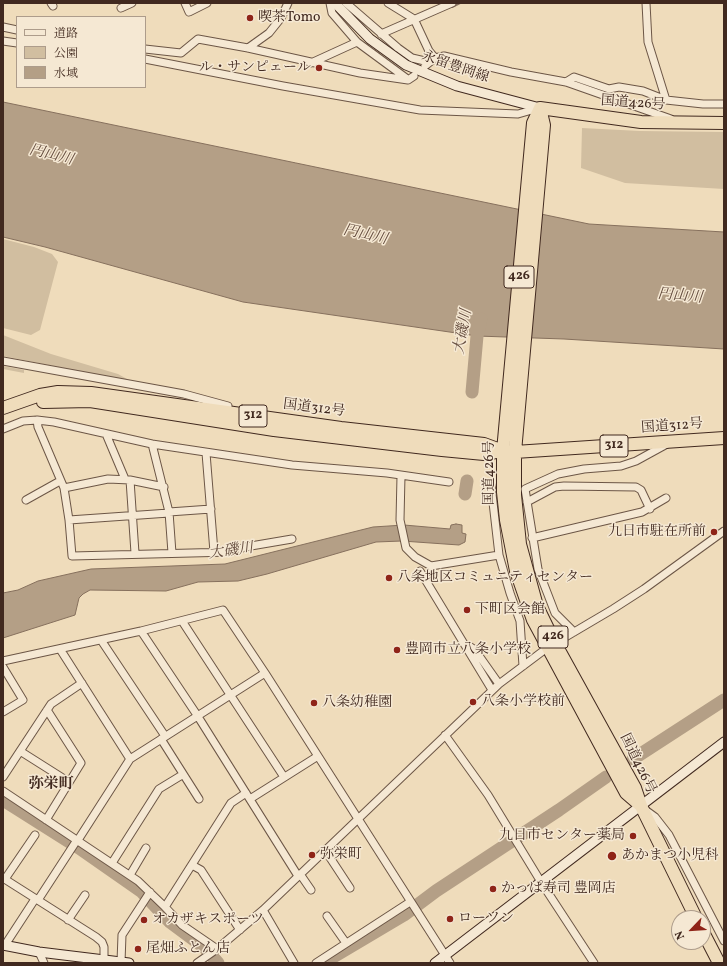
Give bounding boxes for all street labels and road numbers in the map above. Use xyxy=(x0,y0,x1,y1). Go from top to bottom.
street label: 永留豊岡線 xyxy=(419,49,491,87)
street label: 国道426号 xyxy=(600,93,666,115)
road number: 426 xyxy=(504,266,534,288)
street label: 国道312号 xyxy=(282,397,346,421)
road number: 312 xyxy=(239,405,267,427)
street label: 国道312号 xyxy=(640,416,704,438)
road number: 312 xyxy=(600,435,628,457)
street label: 国道426号 xyxy=(482,441,498,505)
road number: 426 xyxy=(538,626,568,648)
street label: 国道426号 xyxy=(615,731,659,797)

